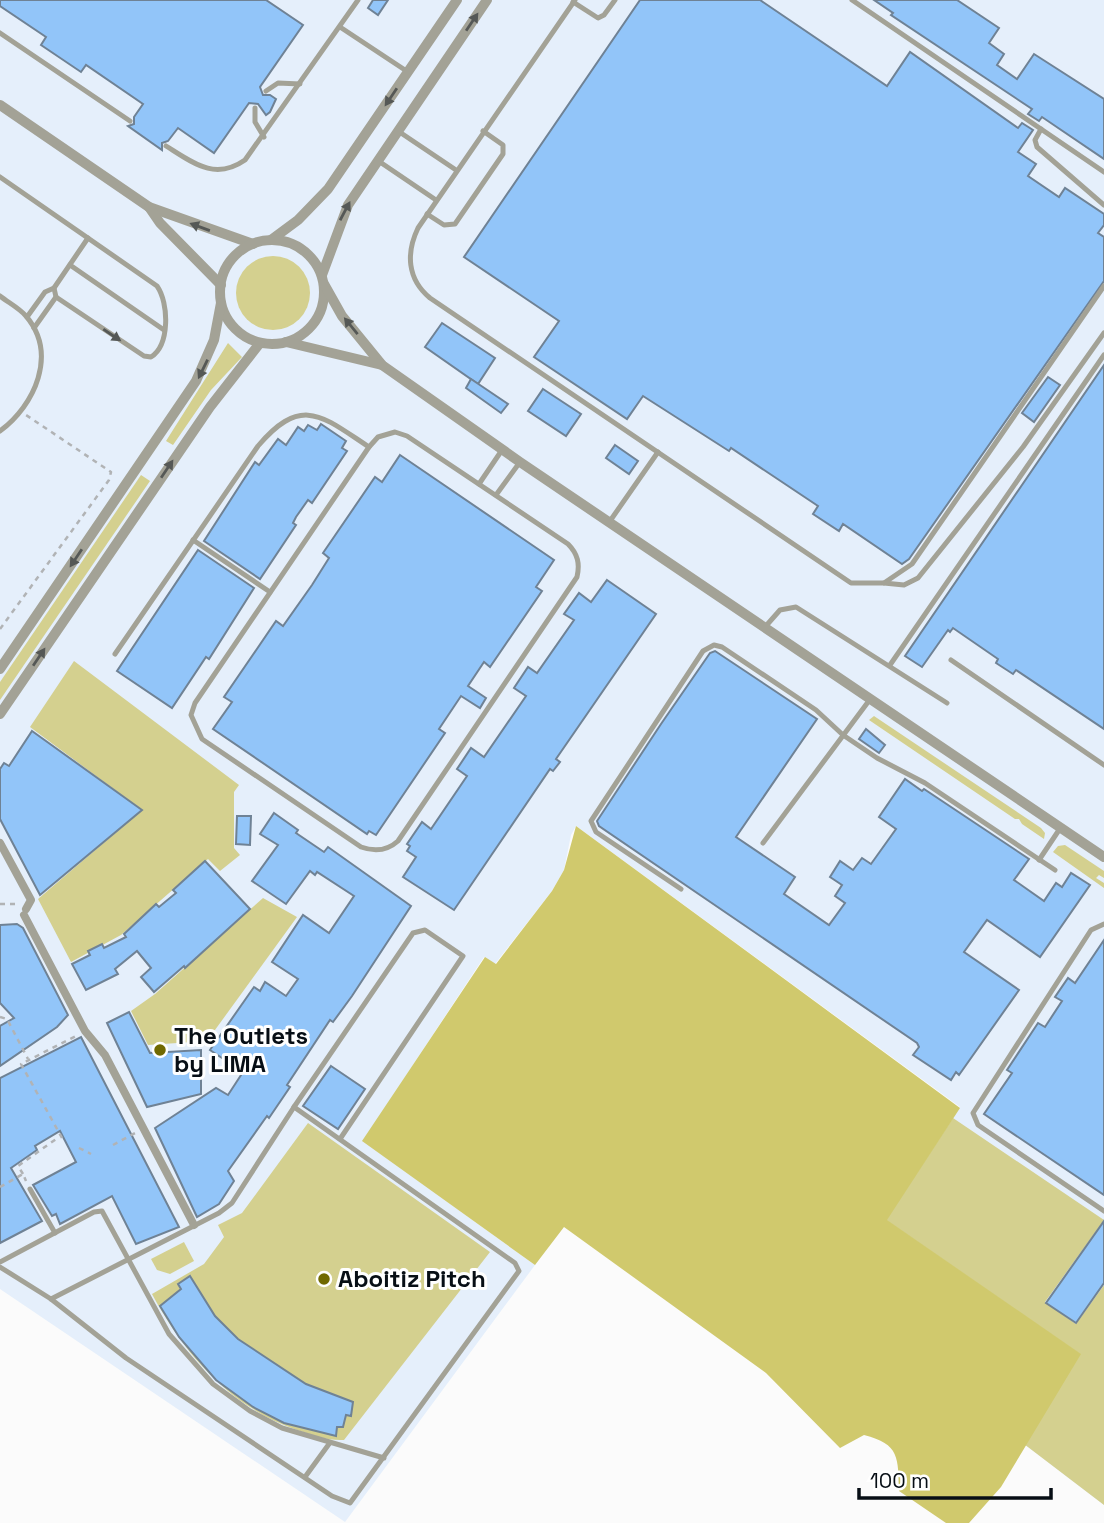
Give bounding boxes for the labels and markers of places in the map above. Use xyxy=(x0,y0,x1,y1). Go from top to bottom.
place label: The Outlets by LIMA xyxy=(174,1020,308,1079)
marker: The Outlets by LIMA xyxy=(152,1042,168,1058)
place label: Aboitiz Pitch xyxy=(338,1263,486,1294)
marker: Aboitiz Pitch xyxy=(316,1271,332,1287)

